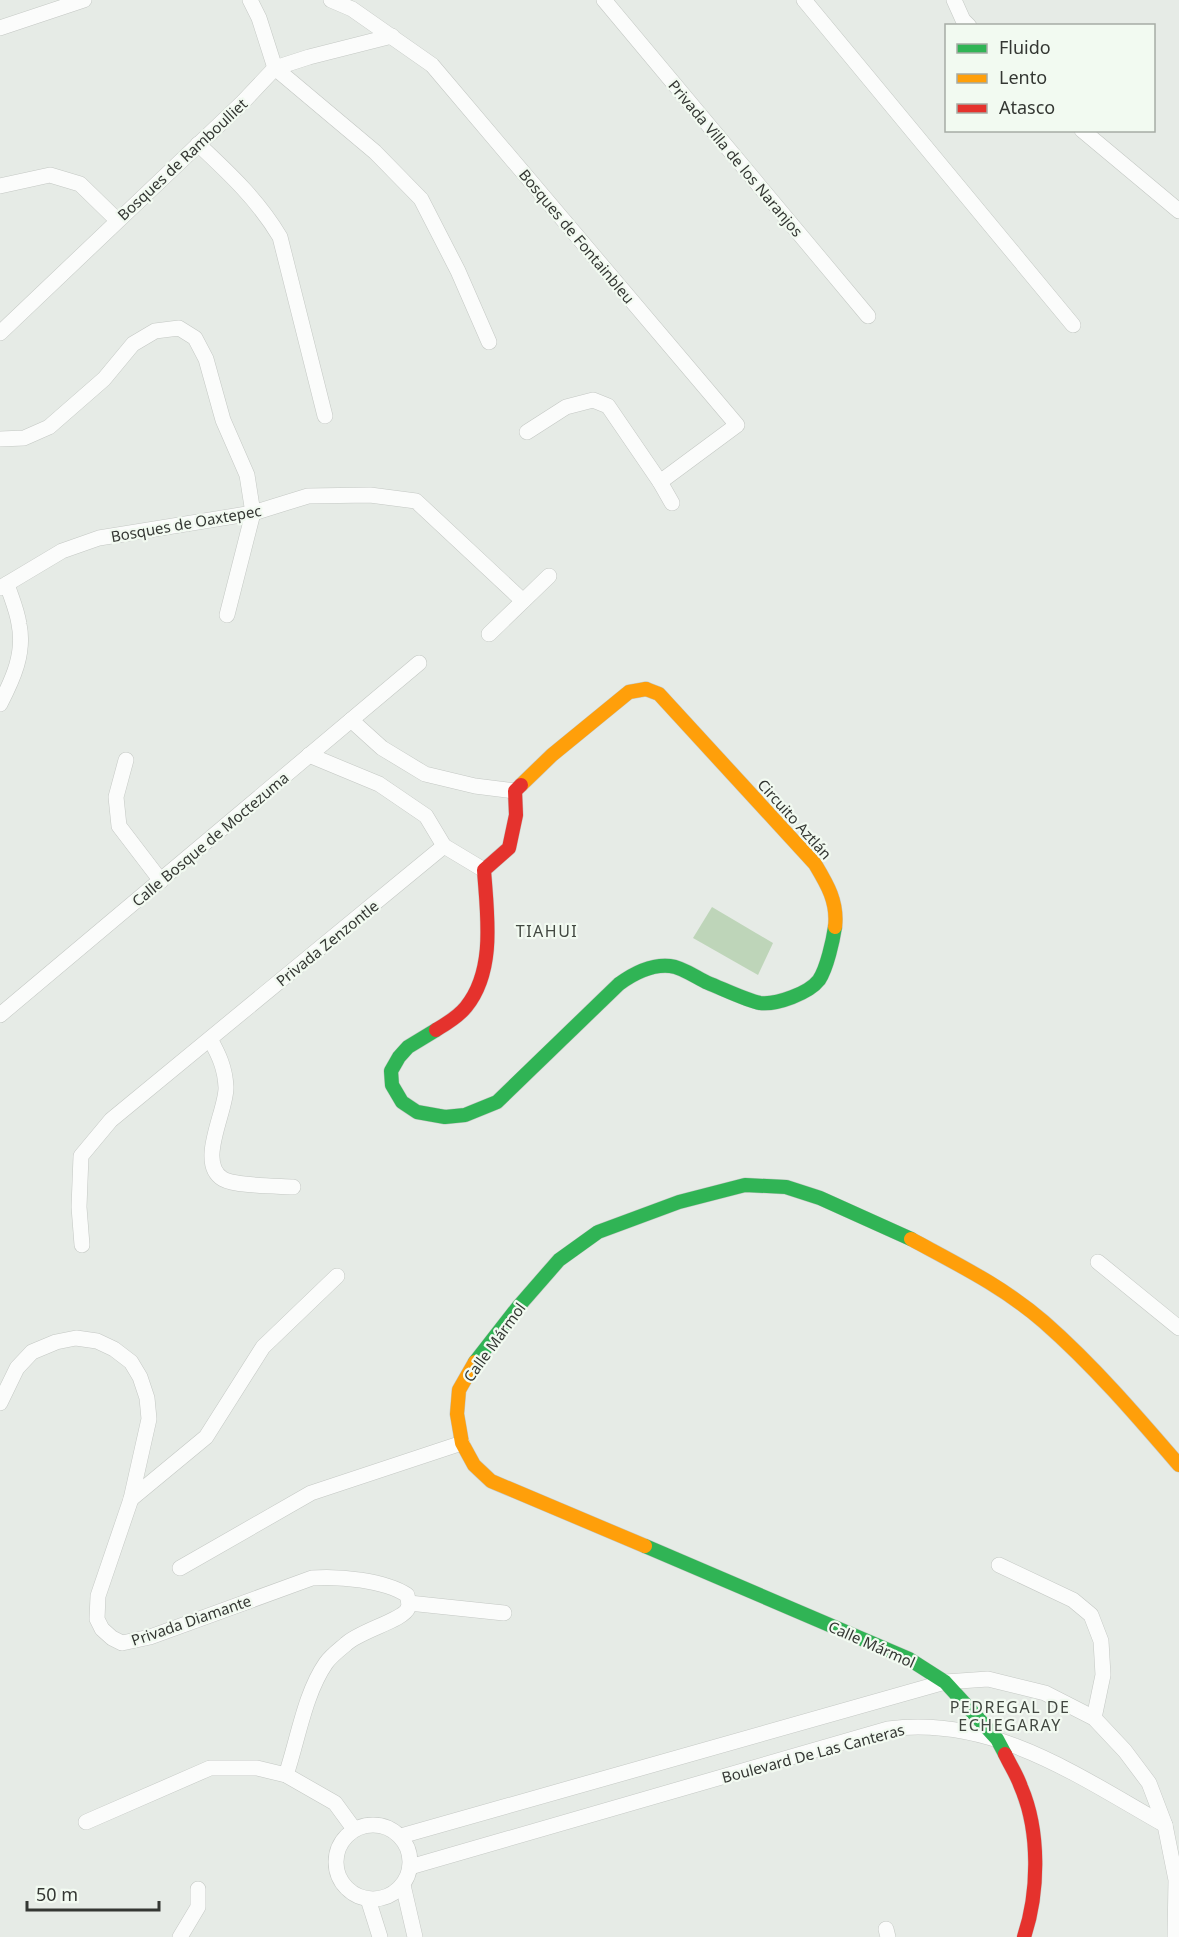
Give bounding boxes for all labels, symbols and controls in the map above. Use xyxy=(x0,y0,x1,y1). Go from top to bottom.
legend xyxy=(945,24,1155,132)
text: Fluido xyxy=(999,35,1051,59)
text: Lento xyxy=(999,65,1047,89)
street label: Privada Villa de los Naranjos xyxy=(664,75,808,241)
street label: Bosques de Ramboulliet xyxy=(113,93,252,224)
text: Atasco xyxy=(999,95,1055,119)
street label: Bosques de Fontainbleu xyxy=(515,165,639,307)
street label: Bosques de Oaxtepec xyxy=(109,500,263,546)
street label: Calle Bosque de Moctezuma xyxy=(127,767,293,911)
street label: Circuito Aztlán xyxy=(754,775,836,863)
street label: Privada Zenzontle xyxy=(272,896,382,990)
district label: TIAHUI xyxy=(516,920,578,942)
street label: Calle Mármol xyxy=(459,1298,529,1386)
street label: Privada Diamante xyxy=(128,1590,254,1650)
street label: Calle Mármol xyxy=(825,1616,919,1672)
district label: PEDREGAL DE ECHEGARAY xyxy=(950,1696,1070,1736)
street label: Boulevard De Las Canteras xyxy=(719,1719,907,1787)
scale bar xyxy=(27,1874,159,1912)
text: 50 m xyxy=(36,1882,78,1906)

